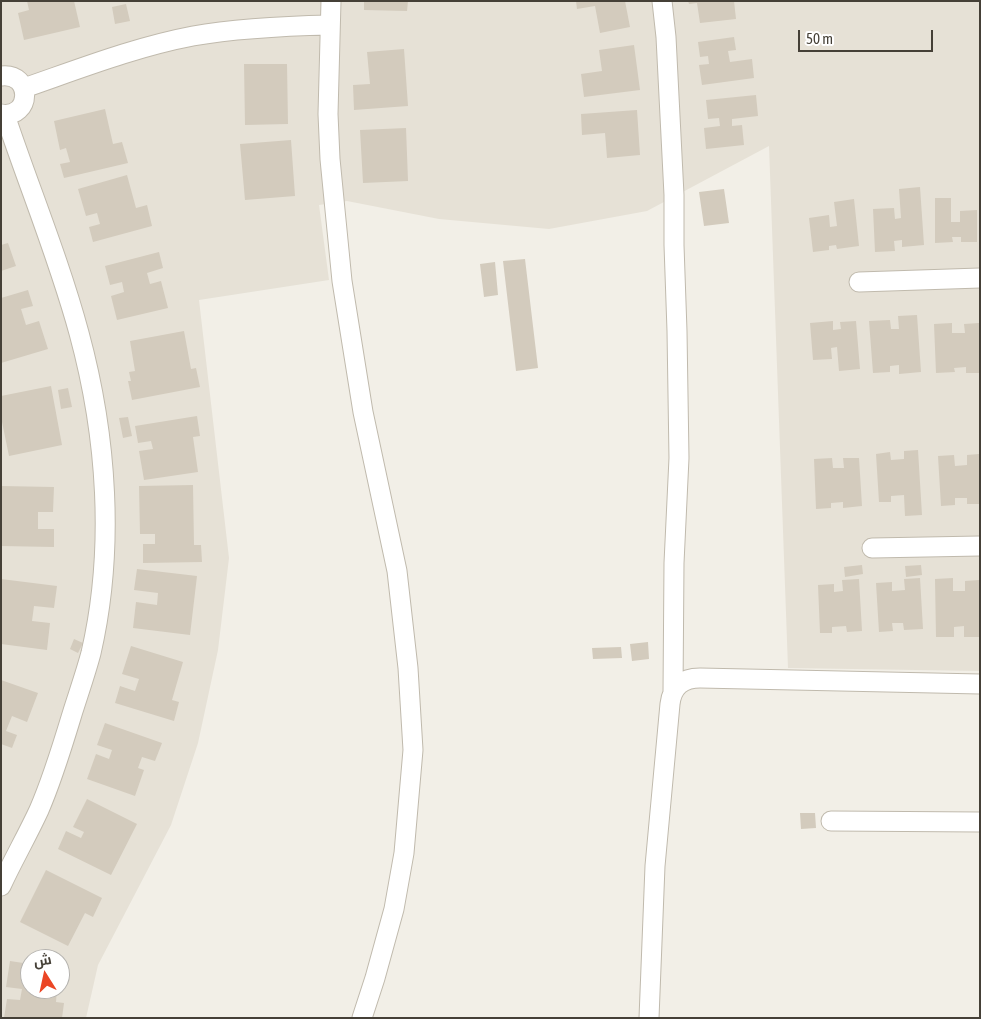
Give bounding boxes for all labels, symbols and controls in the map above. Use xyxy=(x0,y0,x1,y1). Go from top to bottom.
scale bar xyxy=(801,20,936,52)
text: 50 m xyxy=(806,30,833,47)
north arrow xyxy=(20,949,70,999)
text: ش xyxy=(32,951,53,970)

